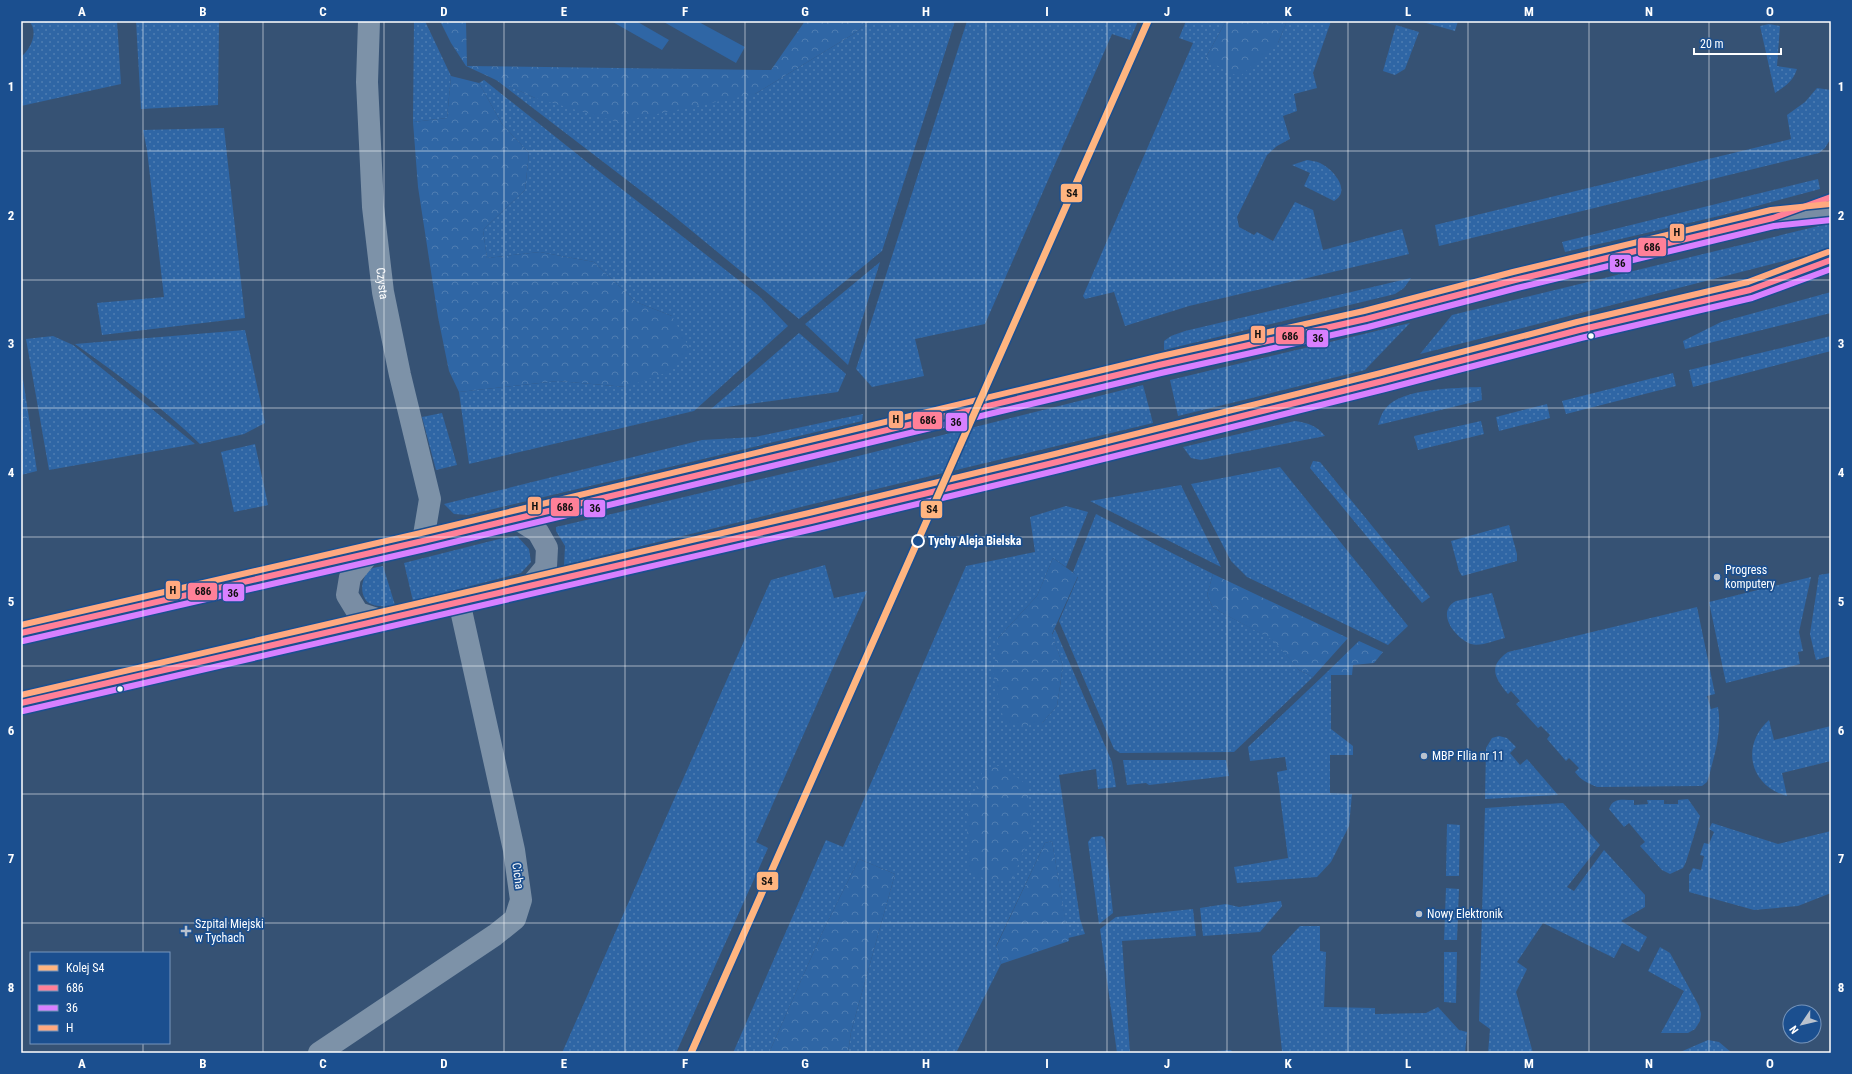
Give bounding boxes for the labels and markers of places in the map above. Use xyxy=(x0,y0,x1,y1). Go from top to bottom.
unlabelled marker xyxy=(1586,331,1596,341)
marker: Tychy Aleja Bielska xyxy=(911,534,925,548)
place label: Tychy Aleja Bielska xyxy=(928,534,1022,548)
place label: Progress komputery xyxy=(1725,563,1775,591)
marker: Progress komputery xyxy=(1712,572,1722,582)
unlabelled marker xyxy=(115,684,125,694)
place label: MBP FIlia nr 11 xyxy=(1432,749,1504,763)
marker: MBP FIlia nr 11 xyxy=(1419,751,1429,761)
place label: Nowy Elektronik xyxy=(1427,907,1503,921)
marker: Nowy Elektronik xyxy=(1414,909,1424,919)
place label: Szpital Miejski w Tychach xyxy=(195,917,264,945)
marker: Szpital Miejski w Tychach xyxy=(180,925,192,937)

